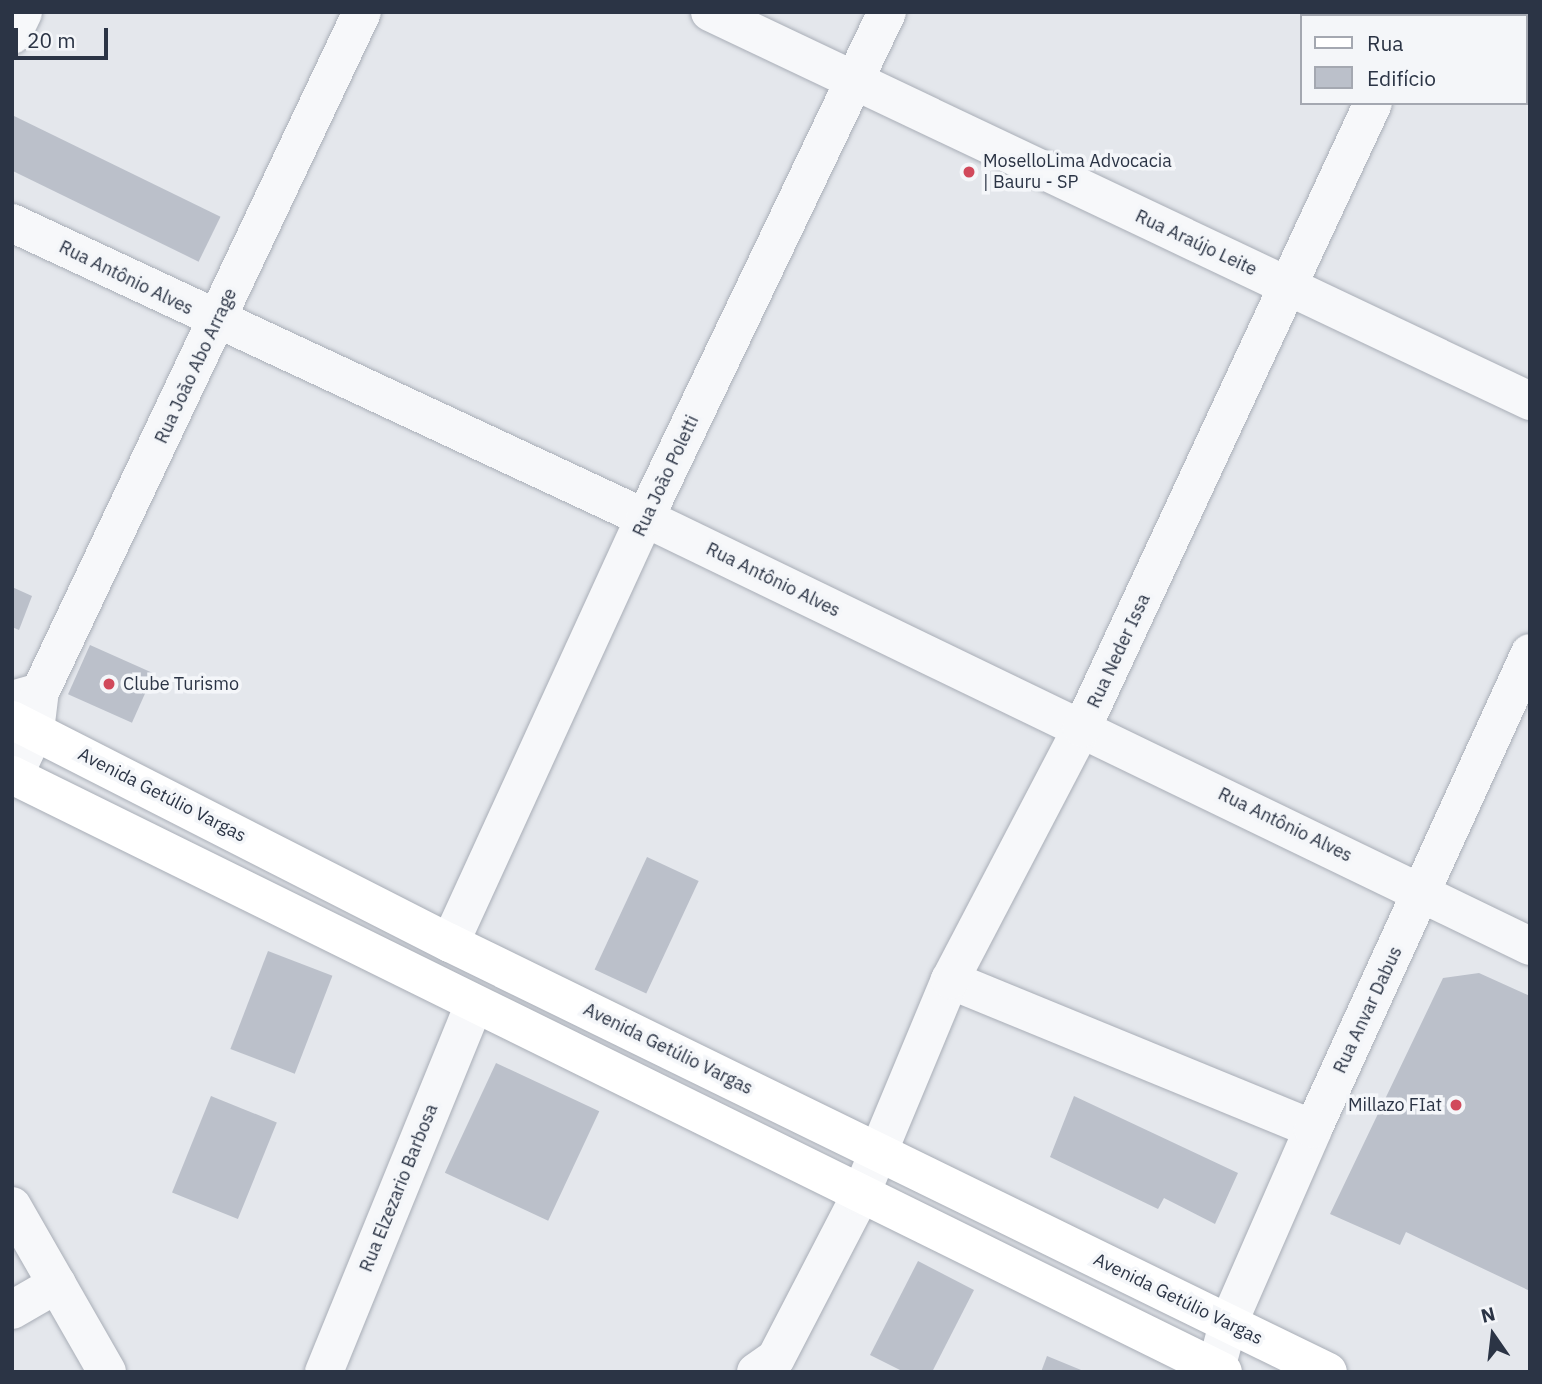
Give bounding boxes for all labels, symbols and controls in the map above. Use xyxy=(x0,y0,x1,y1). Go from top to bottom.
scale bar xyxy=(18,14,112,58)
legend xyxy=(1300,14,1528,105)
text: 20 m xyxy=(27,26,76,54)
text: Rua xyxy=(1367,29,1404,57)
text: Edifício xyxy=(1367,64,1436,92)
place label: MoselloLima Advocacia | Bauru - SP xyxy=(983,151,1172,194)
marker: MoselloLima Advocacia | Bauru - SP xyxy=(961,164,977,180)
street label: Rua Araújo Leite xyxy=(1132,205,1260,281)
street label: Rua Antônio Alves xyxy=(55,236,197,320)
street label: Rua João Abo Arrage xyxy=(151,285,241,447)
street label: Rua João Poletti xyxy=(628,412,704,540)
street label: Rua Antônio Alves xyxy=(702,538,844,622)
street label: Rua Neder Issa xyxy=(1083,590,1155,712)
place label: Clube Turismo xyxy=(123,673,239,695)
marker: Clube Turismo xyxy=(101,676,117,692)
street label: Avenida Getúlio Vargas xyxy=(74,743,250,847)
street label: Rua Antônio Alves xyxy=(1214,783,1356,867)
street label: Rua Anvar Dabus xyxy=(1329,943,1407,1077)
street label: Avenida Getúlio Vargas xyxy=(580,999,756,1099)
place label: Millazo FIat xyxy=(1348,1094,1442,1116)
marker: Millazo FIat xyxy=(1448,1097,1464,1113)
street label: Rua Elzezario Barbosa xyxy=(355,1101,443,1275)
street label: Avenida Getúlio Vargas xyxy=(1090,1249,1266,1349)
north arrow xyxy=(1458,1300,1528,1370)
text: N xyxy=(1478,1301,1497,1328)

